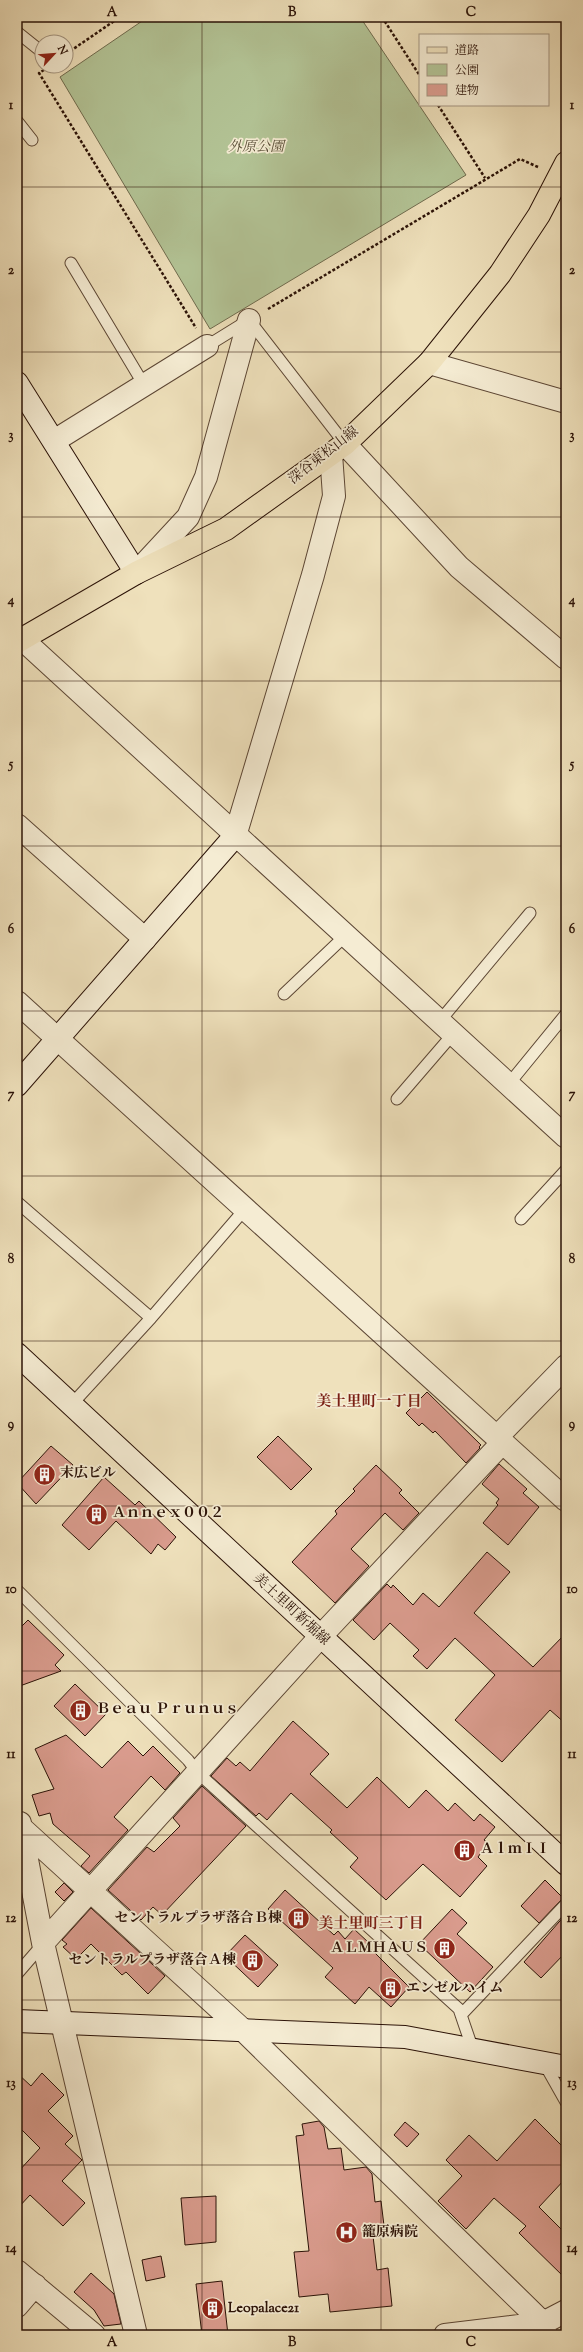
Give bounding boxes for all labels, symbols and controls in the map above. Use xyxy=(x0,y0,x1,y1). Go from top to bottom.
text: A xyxy=(107,4,118,22)
text: B xyxy=(288,4,297,22)
text: C xyxy=(466,4,476,22)
north arrow xyxy=(34,34,74,74)
legend xyxy=(419,34,549,106)
text: N xyxy=(53,42,71,58)
text: 道路 xyxy=(455,42,479,60)
text: 公園 xyxy=(455,62,479,80)
text: 建物 xyxy=(455,82,479,100)
text: 1 xyxy=(9,97,14,115)
text: 1 xyxy=(570,97,575,115)
park label: 外原公園 xyxy=(228,138,286,158)
text: 2 xyxy=(8,262,15,280)
text: 2 xyxy=(569,262,576,280)
street label: 深谷東松山線 xyxy=(285,422,363,490)
text: 3 xyxy=(8,427,14,445)
text: 3 xyxy=(569,427,575,445)
text: 4 xyxy=(7,592,15,610)
text: 4 xyxy=(568,592,576,610)
text: 5 xyxy=(8,756,14,774)
text: 5 xyxy=(569,756,575,774)
text: 6 xyxy=(8,921,15,939)
text: 6 xyxy=(569,921,576,939)
text: 7 xyxy=(8,1086,15,1104)
text: 7 xyxy=(569,1086,576,1104)
text: 8 xyxy=(8,1251,15,1269)
text: 8 xyxy=(569,1251,576,1269)
district label: 美土里町一丁目 xyxy=(316,1392,422,1413)
text: 9 xyxy=(8,1416,15,1434)
text: 9 xyxy=(569,1416,576,1434)
building icon: 末広ビル xyxy=(32,1461,58,1487)
place label: 末広ビル xyxy=(60,1464,116,1484)
building icon: Ａｎｎｅｘ００２ xyxy=(84,1501,110,1527)
place label: Ａｎｎｅｘ００２ xyxy=(112,1504,224,1524)
street label: 美土里町新堀線 xyxy=(248,1569,334,1651)
text: 10 xyxy=(5,1581,17,1599)
text: 10 xyxy=(566,1581,578,1599)
building icon: Ｂｅａｕ Ｐｒｕｎｕｓ xyxy=(67,1697,93,1723)
place label: Ｂｅａｕ Ｐｒｕｎｕｓ xyxy=(96,1700,239,1720)
text: 11 xyxy=(7,1746,16,1764)
text: 11 xyxy=(568,1746,577,1764)
building icon: ＡｌｍＩＩ xyxy=(452,1837,478,1863)
place label: ＡｌｍＩＩ xyxy=(480,1840,550,1860)
building icon: セントラルプラザ落合Ｂ棟 xyxy=(285,1906,311,1932)
place label: セントラルプラザ落合Ｂ棟 xyxy=(114,1909,282,1929)
text: 12 xyxy=(6,1910,17,1928)
text: 12 xyxy=(567,1910,578,1928)
district label: 美土里町三丁目 xyxy=(318,1914,424,1935)
building icon: ＡＬＭＨＡＵＳ xyxy=(431,1936,457,1962)
place label: ＡＬＭＨＡＵＳ xyxy=(330,1939,428,1959)
building icon: セントラルプラザ落合Ａ棟 xyxy=(239,1948,265,1974)
place label: セントラルプラザ落合Ａ棟 xyxy=(68,1951,236,1971)
building icon: エンゼルハイム xyxy=(378,1976,404,2002)
place label: エンゼルハイム xyxy=(406,1979,503,1999)
text: 13 xyxy=(6,2075,16,2093)
text: 13 xyxy=(567,2075,577,2093)
hospital icon: 籠原病院 xyxy=(334,2220,360,2246)
place label: 籠原病院 xyxy=(362,2223,418,2243)
text: 14 xyxy=(6,2240,17,2258)
text: 14 xyxy=(567,2240,578,2258)
building icon: Leopalace21 xyxy=(199,2296,225,2322)
place label: Leopalace21 xyxy=(228,2299,299,2319)
text: A xyxy=(107,2334,118,2352)
text: B xyxy=(288,2334,297,2352)
text: C xyxy=(466,2334,476,2352)

